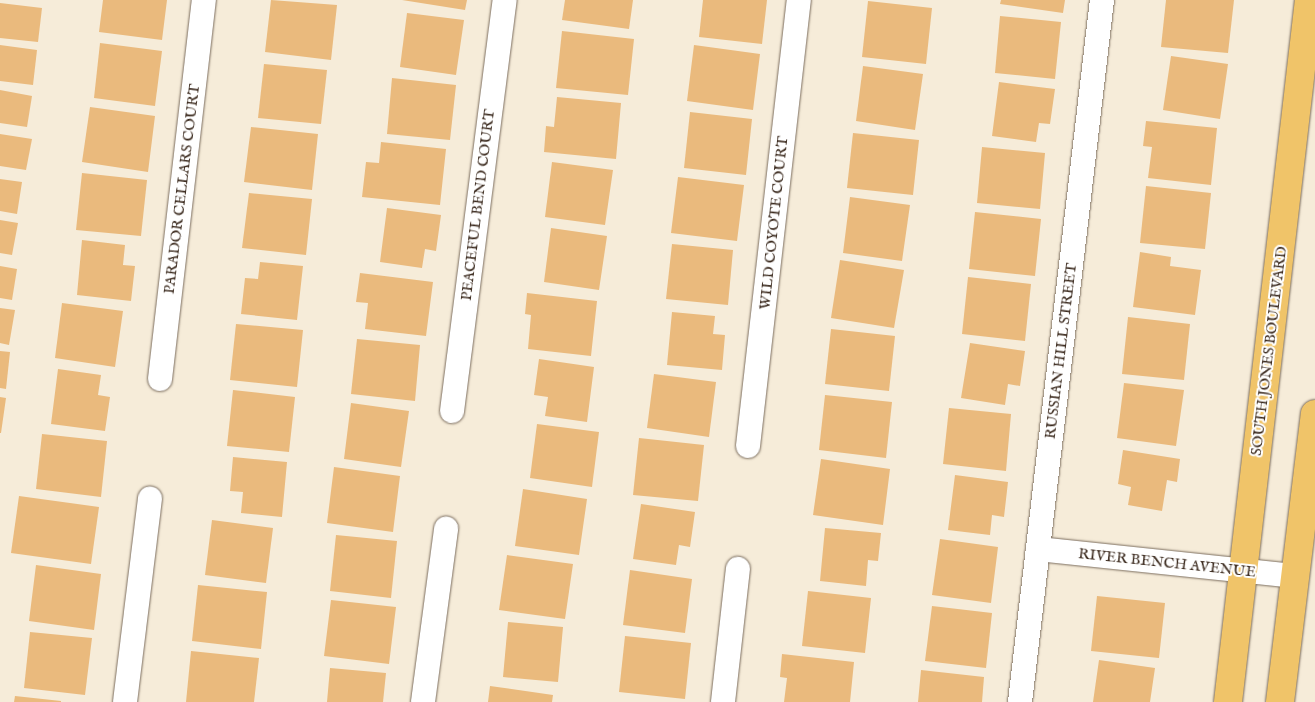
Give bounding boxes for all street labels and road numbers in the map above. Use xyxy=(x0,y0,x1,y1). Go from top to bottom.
street label: PARADOR CELLARS COURT xyxy=(160,83,204,295)
street label: PEACEFUL BEND COURT xyxy=(457,108,499,302)
street label: WILD COYOTE COURT xyxy=(756,135,792,311)
street label: SOUTH JONES BOULEVARD xyxy=(1247,245,1291,457)
street label: RUSSIAN HILL STREET xyxy=(1041,262,1081,440)
street label: RIVER BENCH AVENUE xyxy=(1077,545,1257,581)

